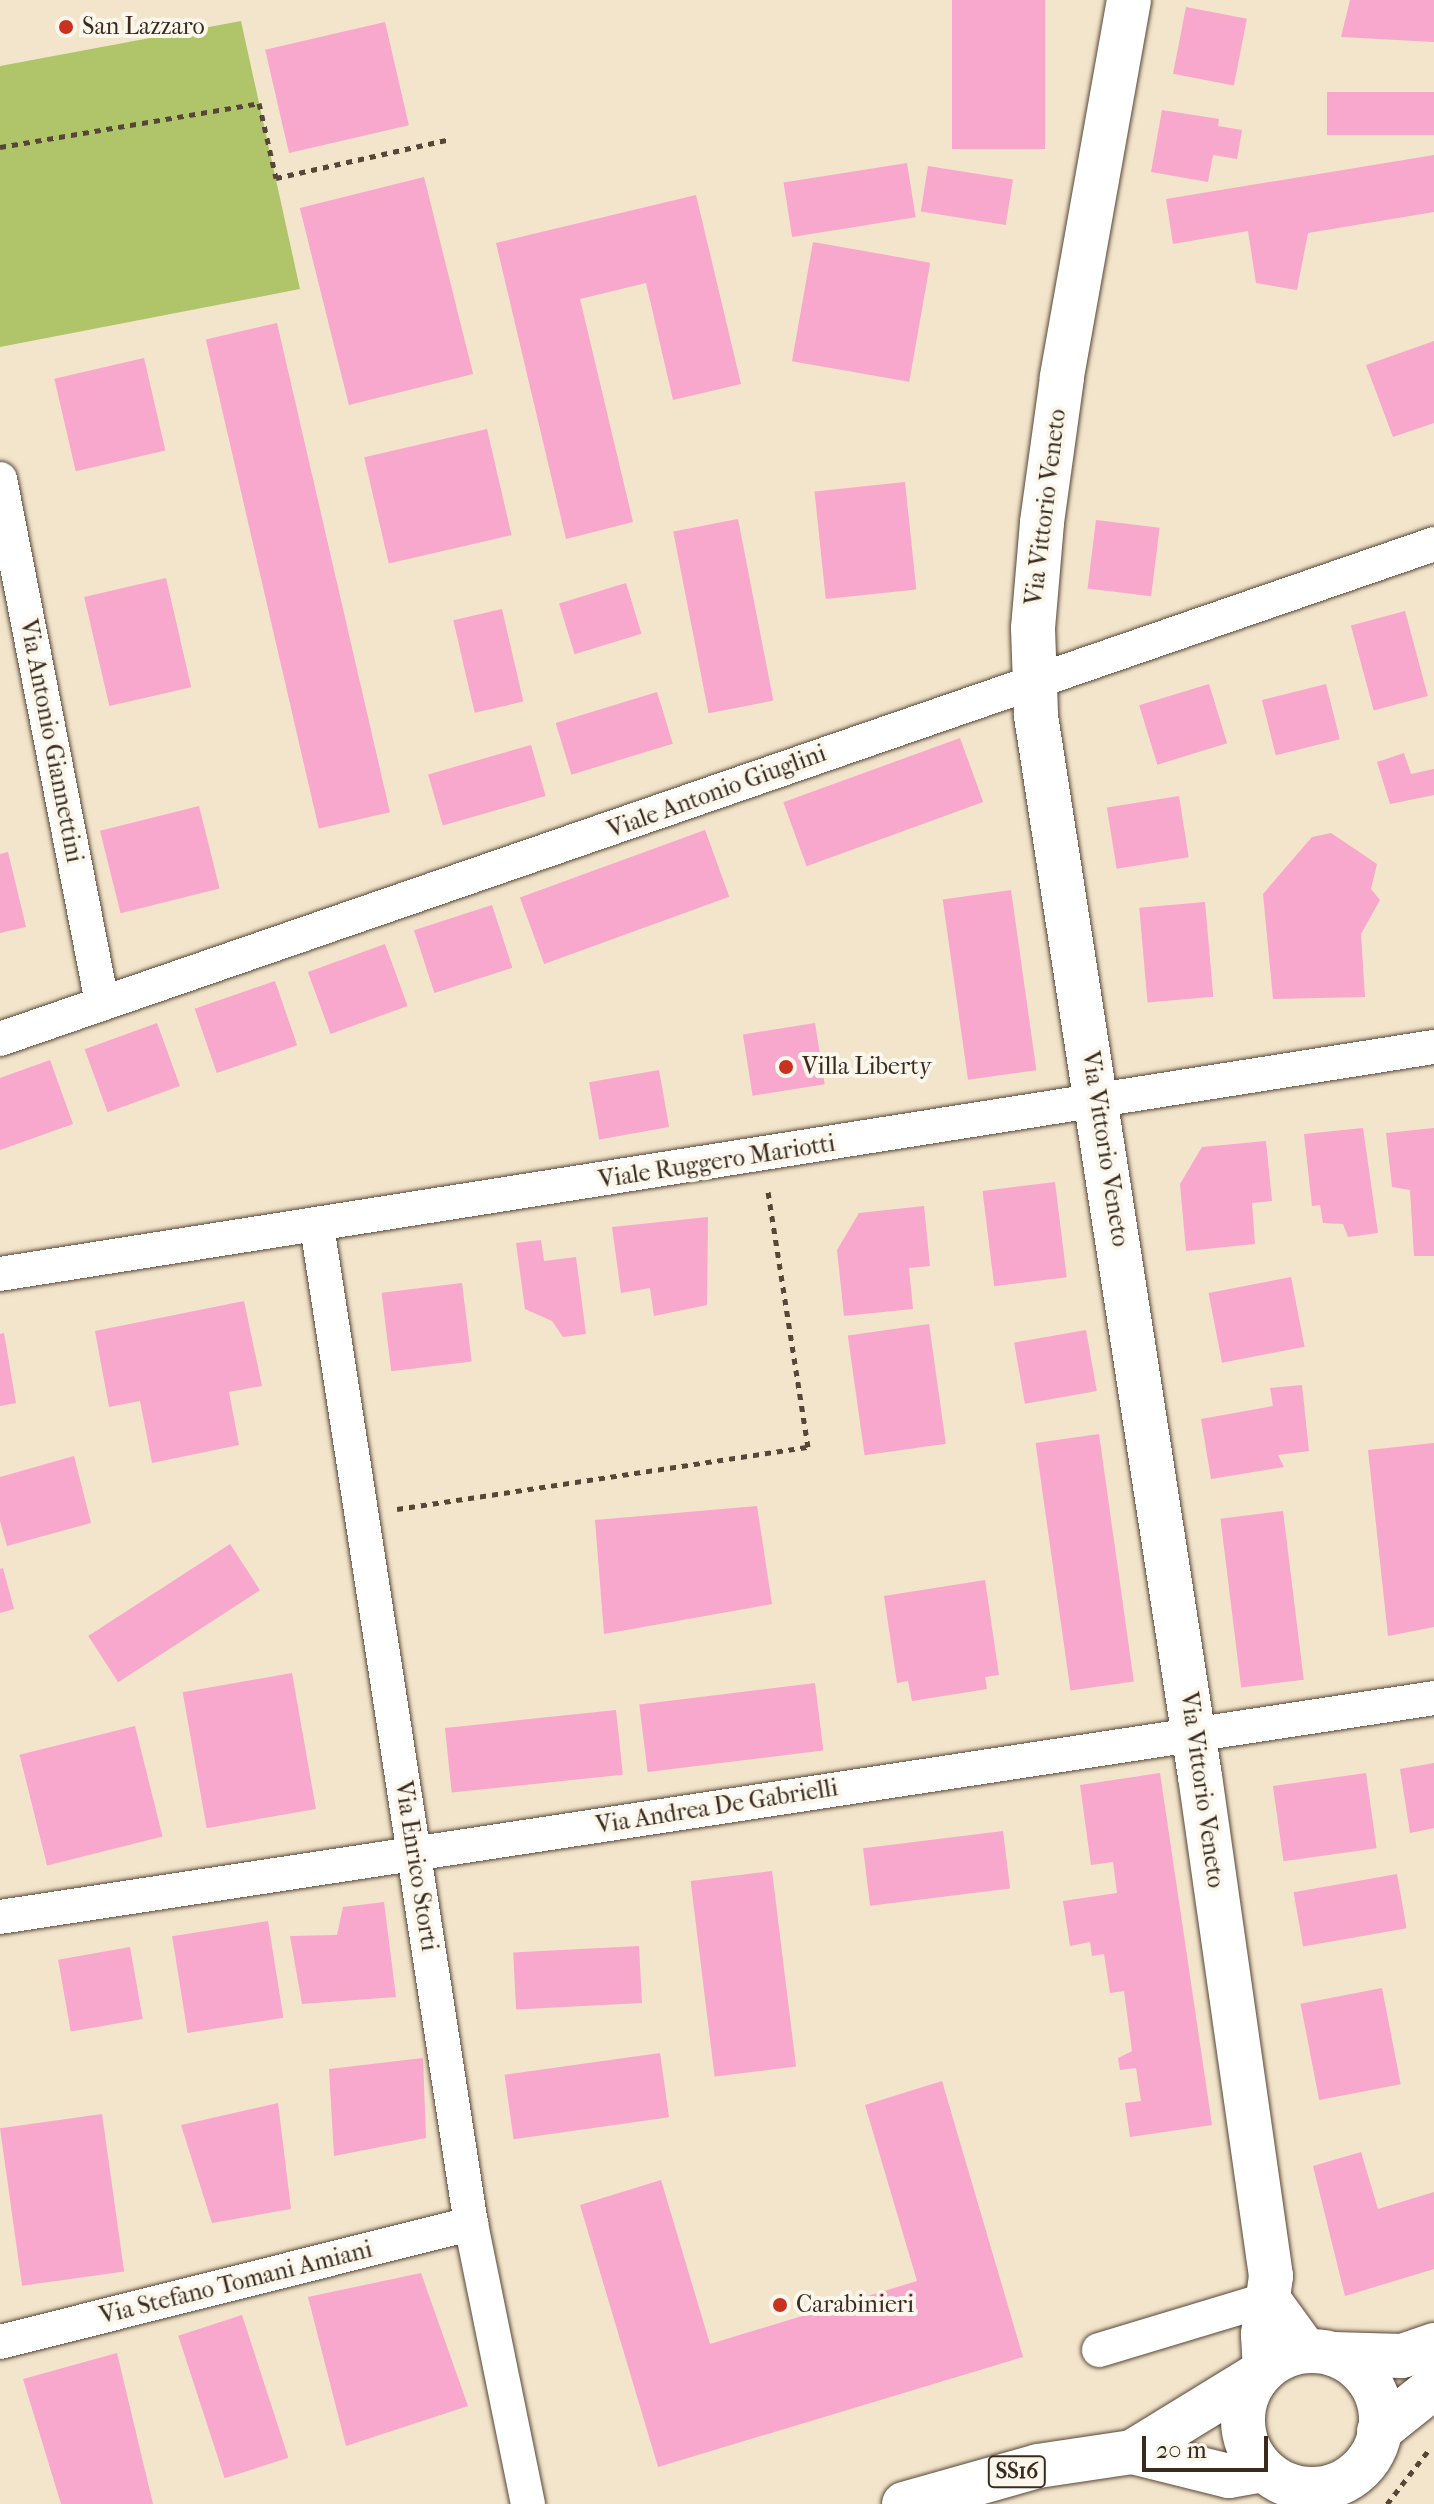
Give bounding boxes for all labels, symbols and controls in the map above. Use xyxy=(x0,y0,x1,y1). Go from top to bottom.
place label: San Lazzaro xyxy=(82,13,205,41)
marker: San Lazzaro xyxy=(57,18,75,36)
street label: Via Vittorio Veneto xyxy=(1020,407,1072,607)
street label: Via Antonio Giannettini xyxy=(13,617,89,865)
street label: Viale Antonio Giuglini xyxy=(604,739,830,845)
street label: Via Vittorio Veneto xyxy=(1075,1049,1135,1249)
place label: Villa Liberty xyxy=(802,1053,932,1081)
marker: Villa Liberty xyxy=(777,1058,795,1076)
street label: Viale Ruggero Mariotti xyxy=(597,1129,837,1195)
street label: Via Vittorio Veneto xyxy=(1174,1690,1230,1890)
street label: Via Andrea De Gabrielli xyxy=(594,1774,840,1840)
street label: Via Enrico Storti xyxy=(388,1779,444,1953)
street label: Via Stefano Tomani Amiani xyxy=(97,2235,375,2331)
place label: Carabinieri xyxy=(796,2291,914,2319)
marker: Carabinieri xyxy=(771,2296,789,2314)
scale bar xyxy=(1146,2420,1272,2470)
text: 20 m xyxy=(1156,2436,1207,2464)
road number: SS16 xyxy=(987,2454,1047,2490)

